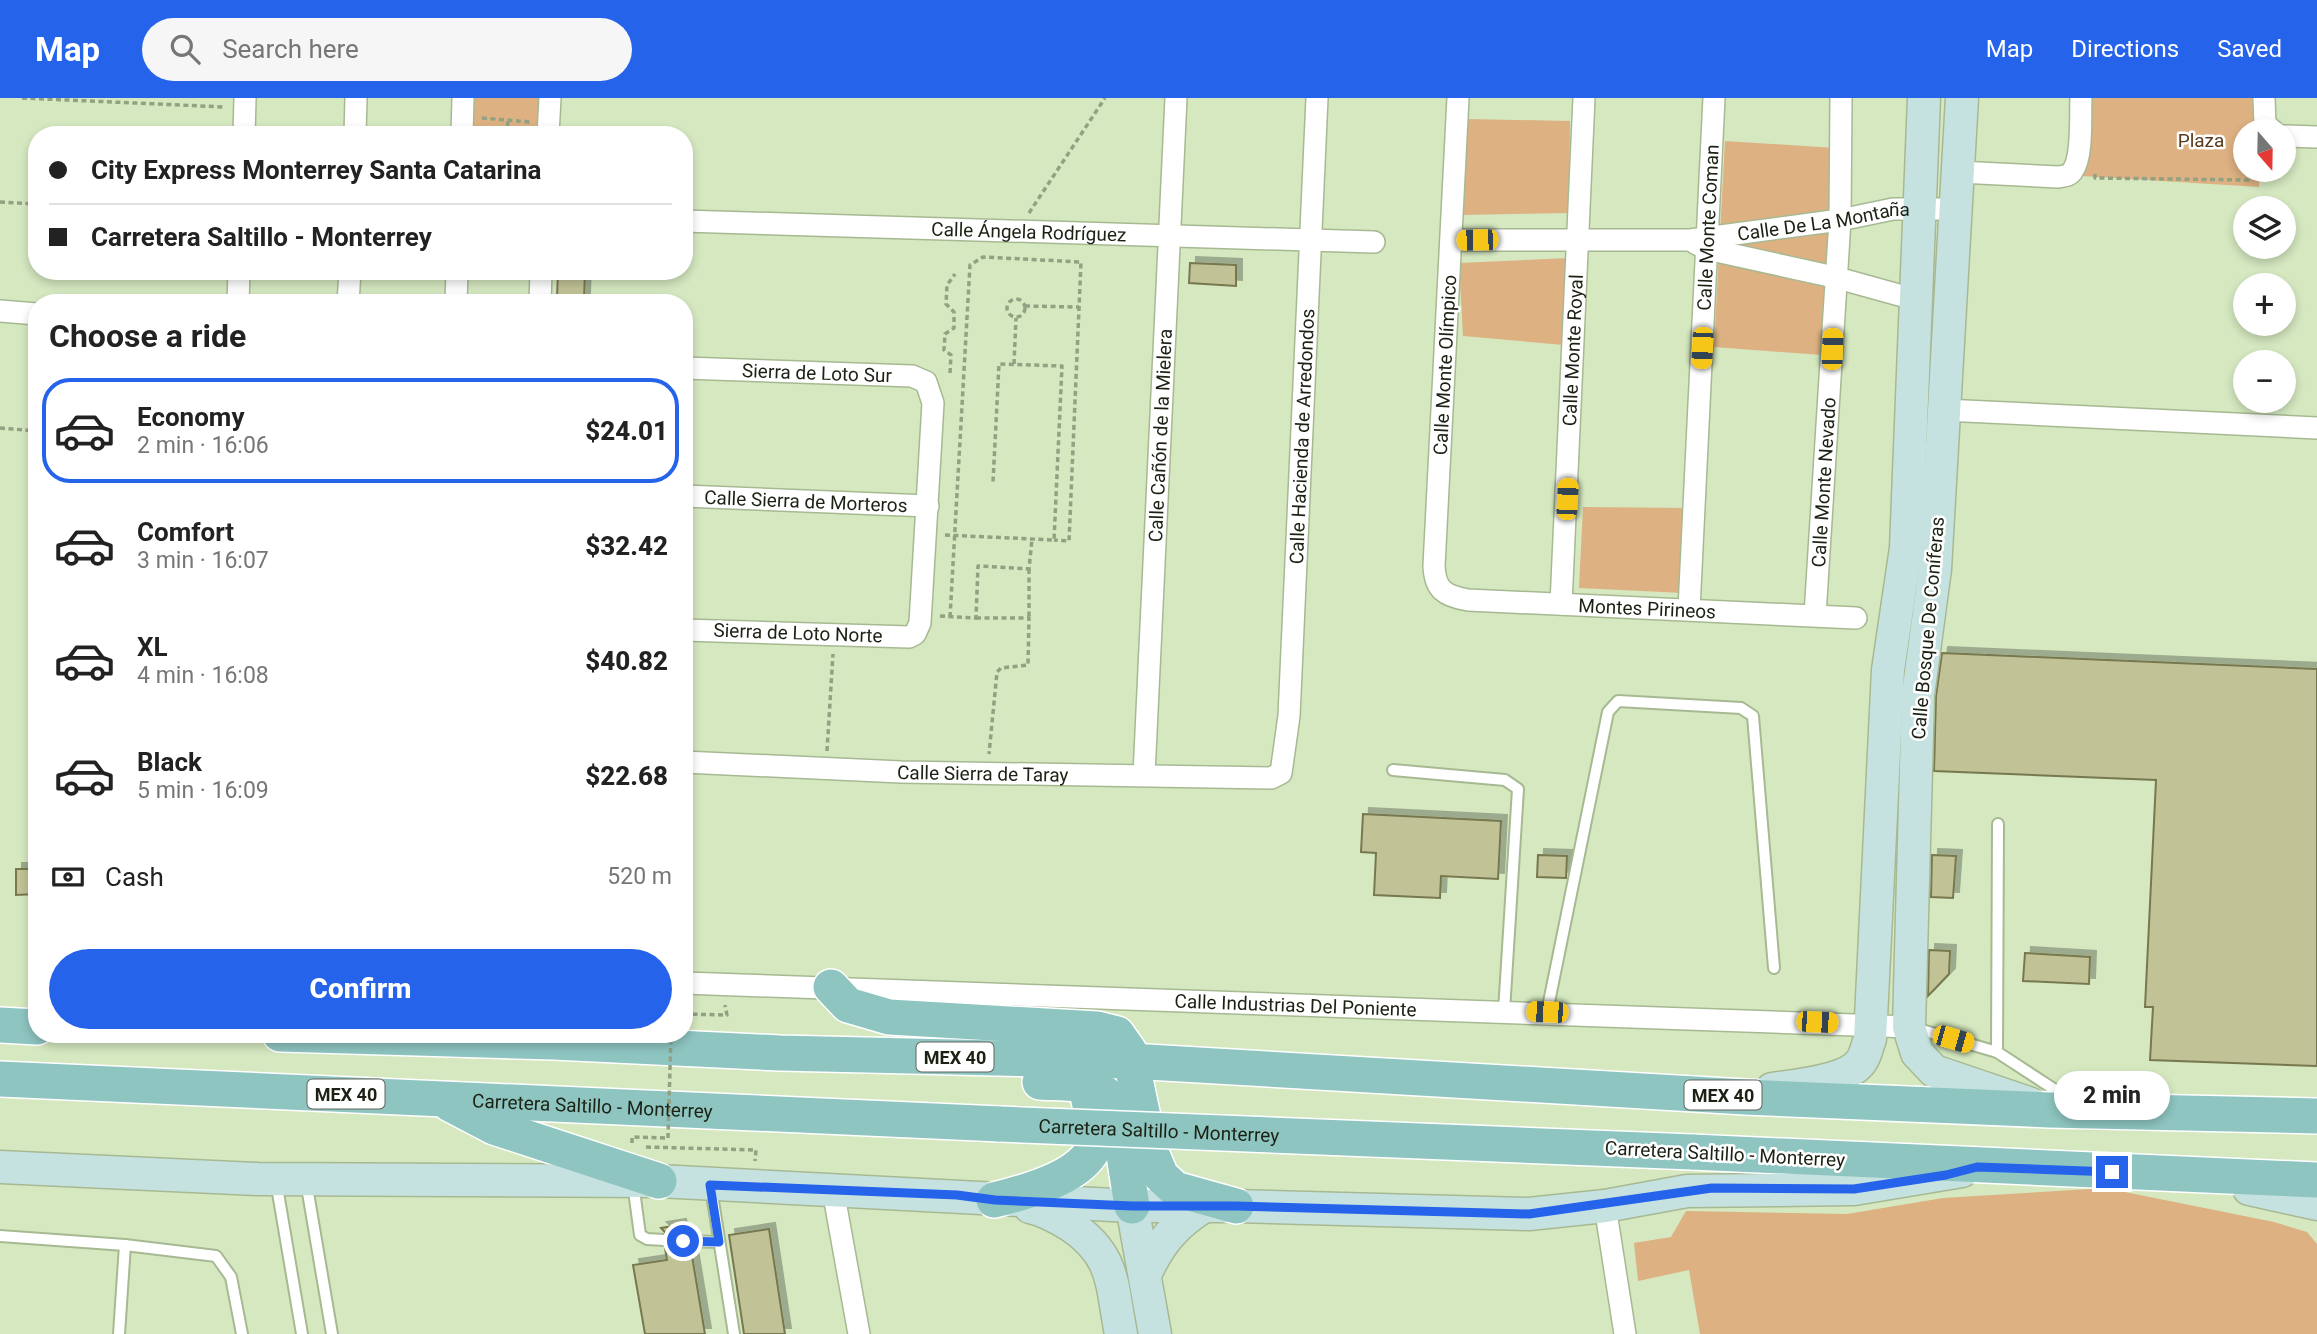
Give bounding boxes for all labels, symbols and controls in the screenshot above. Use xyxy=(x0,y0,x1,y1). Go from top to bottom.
search box xyxy=(142,18,632,81)
text: Map xyxy=(35,30,100,69)
icon: search xyxy=(166,30,204,68)
text: Search here xyxy=(222,34,359,64)
text: Map xyxy=(1986,35,2033,63)
text: Directions xyxy=(2071,35,2179,63)
text: Saved xyxy=(2217,35,2282,63)
north arrow xyxy=(2233,119,2296,182)
map controls xyxy=(2233,119,2296,413)
park label: Plaza xyxy=(2178,129,2224,152)
street label: Calle Monte Coman xyxy=(1692,144,1723,311)
text: City Express Monterrey Santa Catarina xyxy=(91,155,542,185)
button: layers xyxy=(2233,196,2296,259)
street label: Calle De La Montaña xyxy=(1736,198,1910,245)
street label: Calle Ángela Rodríguez xyxy=(931,217,1127,246)
text: Carretera Saltillo - Monterrey xyxy=(91,222,432,252)
car xyxy=(1456,229,1499,251)
button: + xyxy=(2233,273,2296,336)
street label: Calle Monte Olímpico xyxy=(1429,274,1461,456)
street label: Calle Monte Royal xyxy=(1558,274,1587,427)
street label: Calle Hacienda de Arredondos xyxy=(1284,308,1319,565)
text: Choose a ride xyxy=(49,317,246,355)
car xyxy=(1691,326,1714,370)
street label: Calle Cañón de la Mielera xyxy=(1144,328,1177,543)
car xyxy=(1821,328,1844,370)
button: − xyxy=(2233,350,2296,413)
street label: Sierra de Loto Sur xyxy=(742,359,893,387)
street label: Calle Monte Nevado xyxy=(1807,397,1840,568)
icon: car xyxy=(53,399,116,462)
text: Economy xyxy=(137,402,244,432)
text: $24.01 xyxy=(585,416,668,446)
text: 2 min · 16:06 xyxy=(137,432,269,459)
car xyxy=(1556,477,1579,521)
street label: Calle Sierra de Morteros xyxy=(704,485,908,517)
icon: car xyxy=(53,514,116,577)
street label: Calle Bosque De Coníferas xyxy=(1907,516,1949,740)
text: Comfort xyxy=(137,517,234,547)
text: $32.42 xyxy=(585,531,668,561)
text: 3 min · 16:07 xyxy=(137,547,269,574)
street label: Montes Pirineos xyxy=(1578,594,1717,623)
street label: Sierra de Loto Norte xyxy=(713,619,883,647)
icon: car xyxy=(53,629,116,692)
text: XL xyxy=(137,632,168,662)
text: $40.82 xyxy=(585,646,668,676)
text: 4 min · 16:08 xyxy=(137,662,269,689)
icon: car xyxy=(53,744,116,807)
text: Black xyxy=(137,747,202,777)
street label: Calle Sierra de Taray xyxy=(897,760,1069,786)
text: $22.68 xyxy=(585,761,668,791)
text: 5 min · 16:09 xyxy=(137,777,269,804)
icon: cash xyxy=(49,858,87,896)
text: Cash xyxy=(105,862,164,892)
text: 520 m xyxy=(607,863,672,890)
button: Confirm xyxy=(49,949,672,1029)
street label: Calle Industrias Del Poniente xyxy=(1174,989,1417,1021)
car xyxy=(1526,1001,1569,1023)
car xyxy=(1796,1011,1839,1033)
car xyxy=(1930,1023,1977,1055)
road number: MEX 40 xyxy=(916,1042,993,1072)
callout: 2 min xyxy=(2054,1070,2170,1119)
road number: MEX 40 xyxy=(308,1079,384,1108)
road number: MEX 40 xyxy=(1684,1080,1762,1110)
text: 2 min xyxy=(2083,1082,2141,1109)
street label: Carretera Saltillo - Monterrey xyxy=(472,1089,713,1123)
street label: Carretera Saltillo - Monterrey xyxy=(1038,1114,1280,1147)
street label: Carretera Saltillo - Monterrey xyxy=(1604,1136,1846,1172)
route end xyxy=(2096,1156,2128,1188)
route start xyxy=(667,1225,699,1257)

